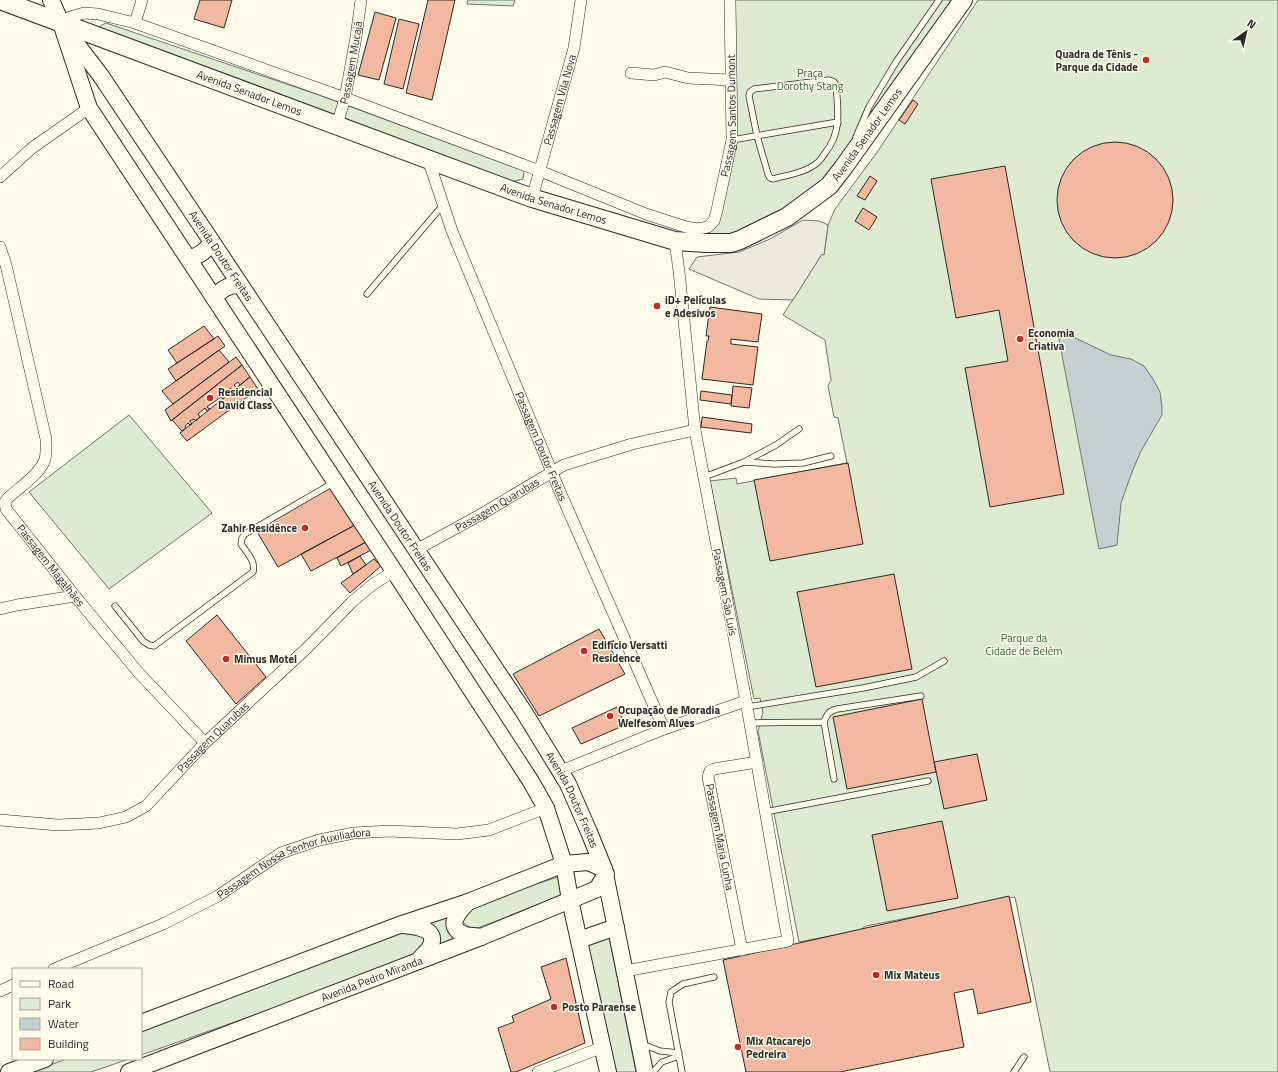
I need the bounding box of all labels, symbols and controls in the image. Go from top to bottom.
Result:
north arrow [1226,12,1266,52]
text: N [1244,15,1259,32]
street label: Passagem Mucajá [336,20,366,106]
place label: Quadra de Tênis - Parque da Cidade [1055,46,1138,75]
street label: Passagem Vila Nova [539,52,580,147]
street label: Passagem Santos Dumont [716,54,740,178]
marker: Quadra de Tênis - Parque da Cidade [1141,55,1151,65]
park label: Praça Dorothy Stang [777,65,844,94]
street label: Avenida Senador Lemos [194,66,304,120]
street label: Avenida Senador Lemos [828,85,906,184]
street label: Avenida Senador Lemos [498,179,609,228]
street label: Avenida Doutor Freitas [185,207,257,304]
place label: iD+ Películas e Adesivos [665,292,726,321]
marker: iD+ Películas e Adesivos [652,301,662,311]
place label: Economia Criativa [1028,325,1075,354]
marker: Economia Criativa [1015,334,1025,344]
place label: Residencial David Class [218,384,272,413]
street label: Passagem Doutor Freitas [511,389,571,504]
marker: Residencial David Class [205,393,215,403]
street label: Passagem Quarubas [452,473,542,535]
street label: Avenida Doutor Freitas [364,477,436,574]
place label: Zahir Residênce [222,520,297,536]
street label: Passagem Magalhães [13,521,89,610]
marker: Zahir Residênce [300,523,310,533]
street label: Passagem São Luís [709,547,741,637]
park label: Parque da Cidade de Belém [986,630,1062,659]
place label: Edifício Versatti Residence [592,637,668,666]
marker: Edifício Versatti Residence [579,646,589,656]
place label: Mimus Motel [234,651,297,667]
marker: Mimus Motel [221,654,231,664]
street label: Passagem Quarubas [173,698,253,776]
place label: Ocupação de Moradia Welfesom Alves [618,702,720,731]
marker: Ocupação de Moradia Welfesom Alves [605,711,615,721]
street label: Avenida Doutor Freitas [542,748,603,850]
street label: Passagem Maria Cunha [702,782,738,892]
street label: Passagem Nossa Senhor Auxiliadora [214,824,371,903]
street label: Avenida Pedro Miranda [319,952,425,1006]
place label: Mix Mateus [884,967,940,983]
legend [12,968,142,1060]
marker: Mix Mateus [871,970,881,980]
text: Road [48,974,74,993]
text: Park [48,994,71,1013]
place label: Posto Paraense [562,999,636,1015]
marker: Posto Paraense [549,1002,559,1012]
text: Water [48,1014,79,1033]
place label: Mix Atacarejo Pedreira [746,1033,811,1062]
text: Building [48,1034,89,1053]
marker: Mix Atacarejo Pedreira [733,1042,743,1052]

